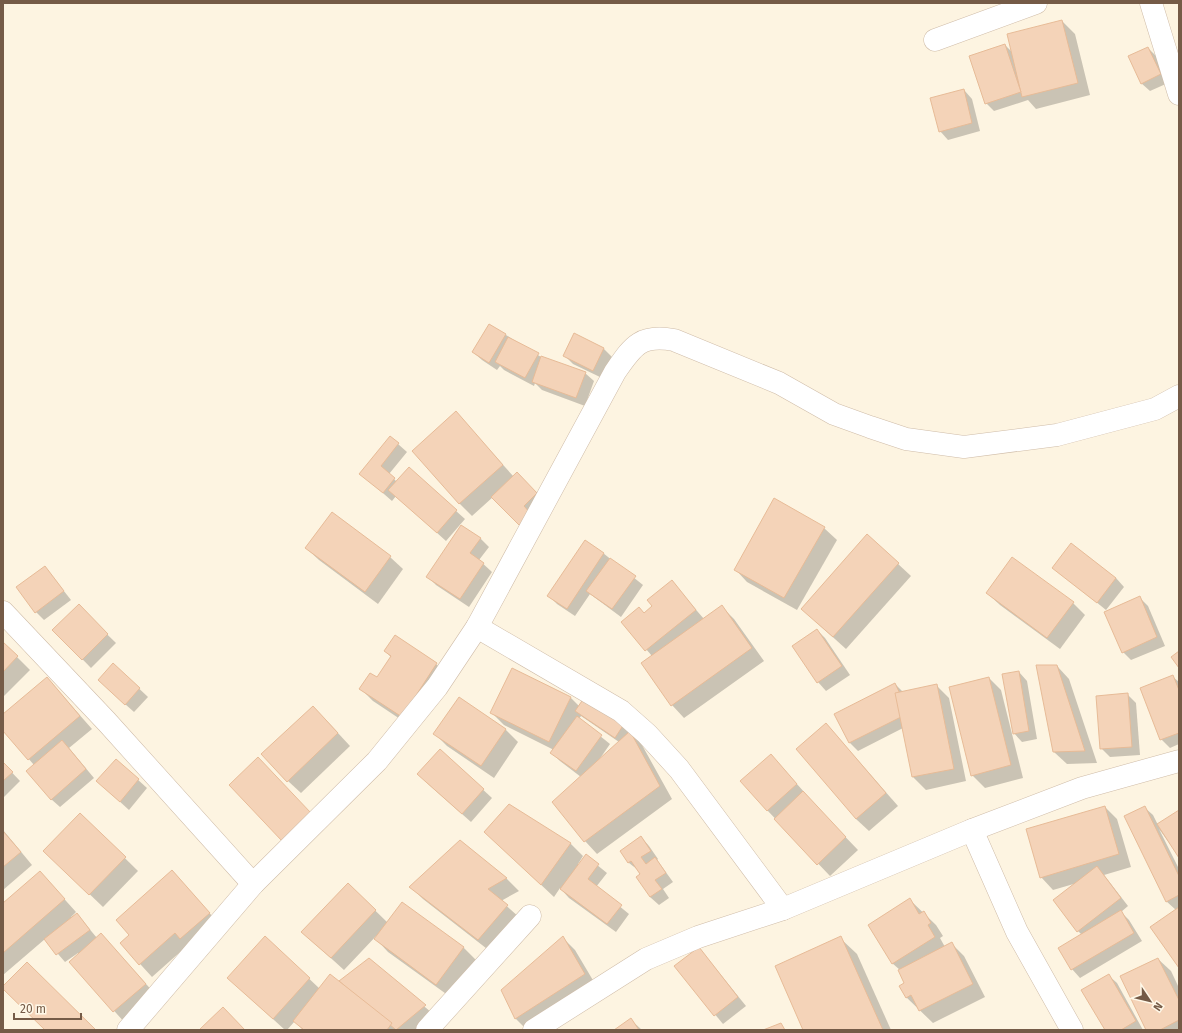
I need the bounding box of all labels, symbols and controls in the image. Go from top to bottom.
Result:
north arrow [1130,981,1170,1021]
scale bar [14,995,81,1021]
text: N [1150,1000,1165,1013]
text: 20 m [20,1002,46,1016]

